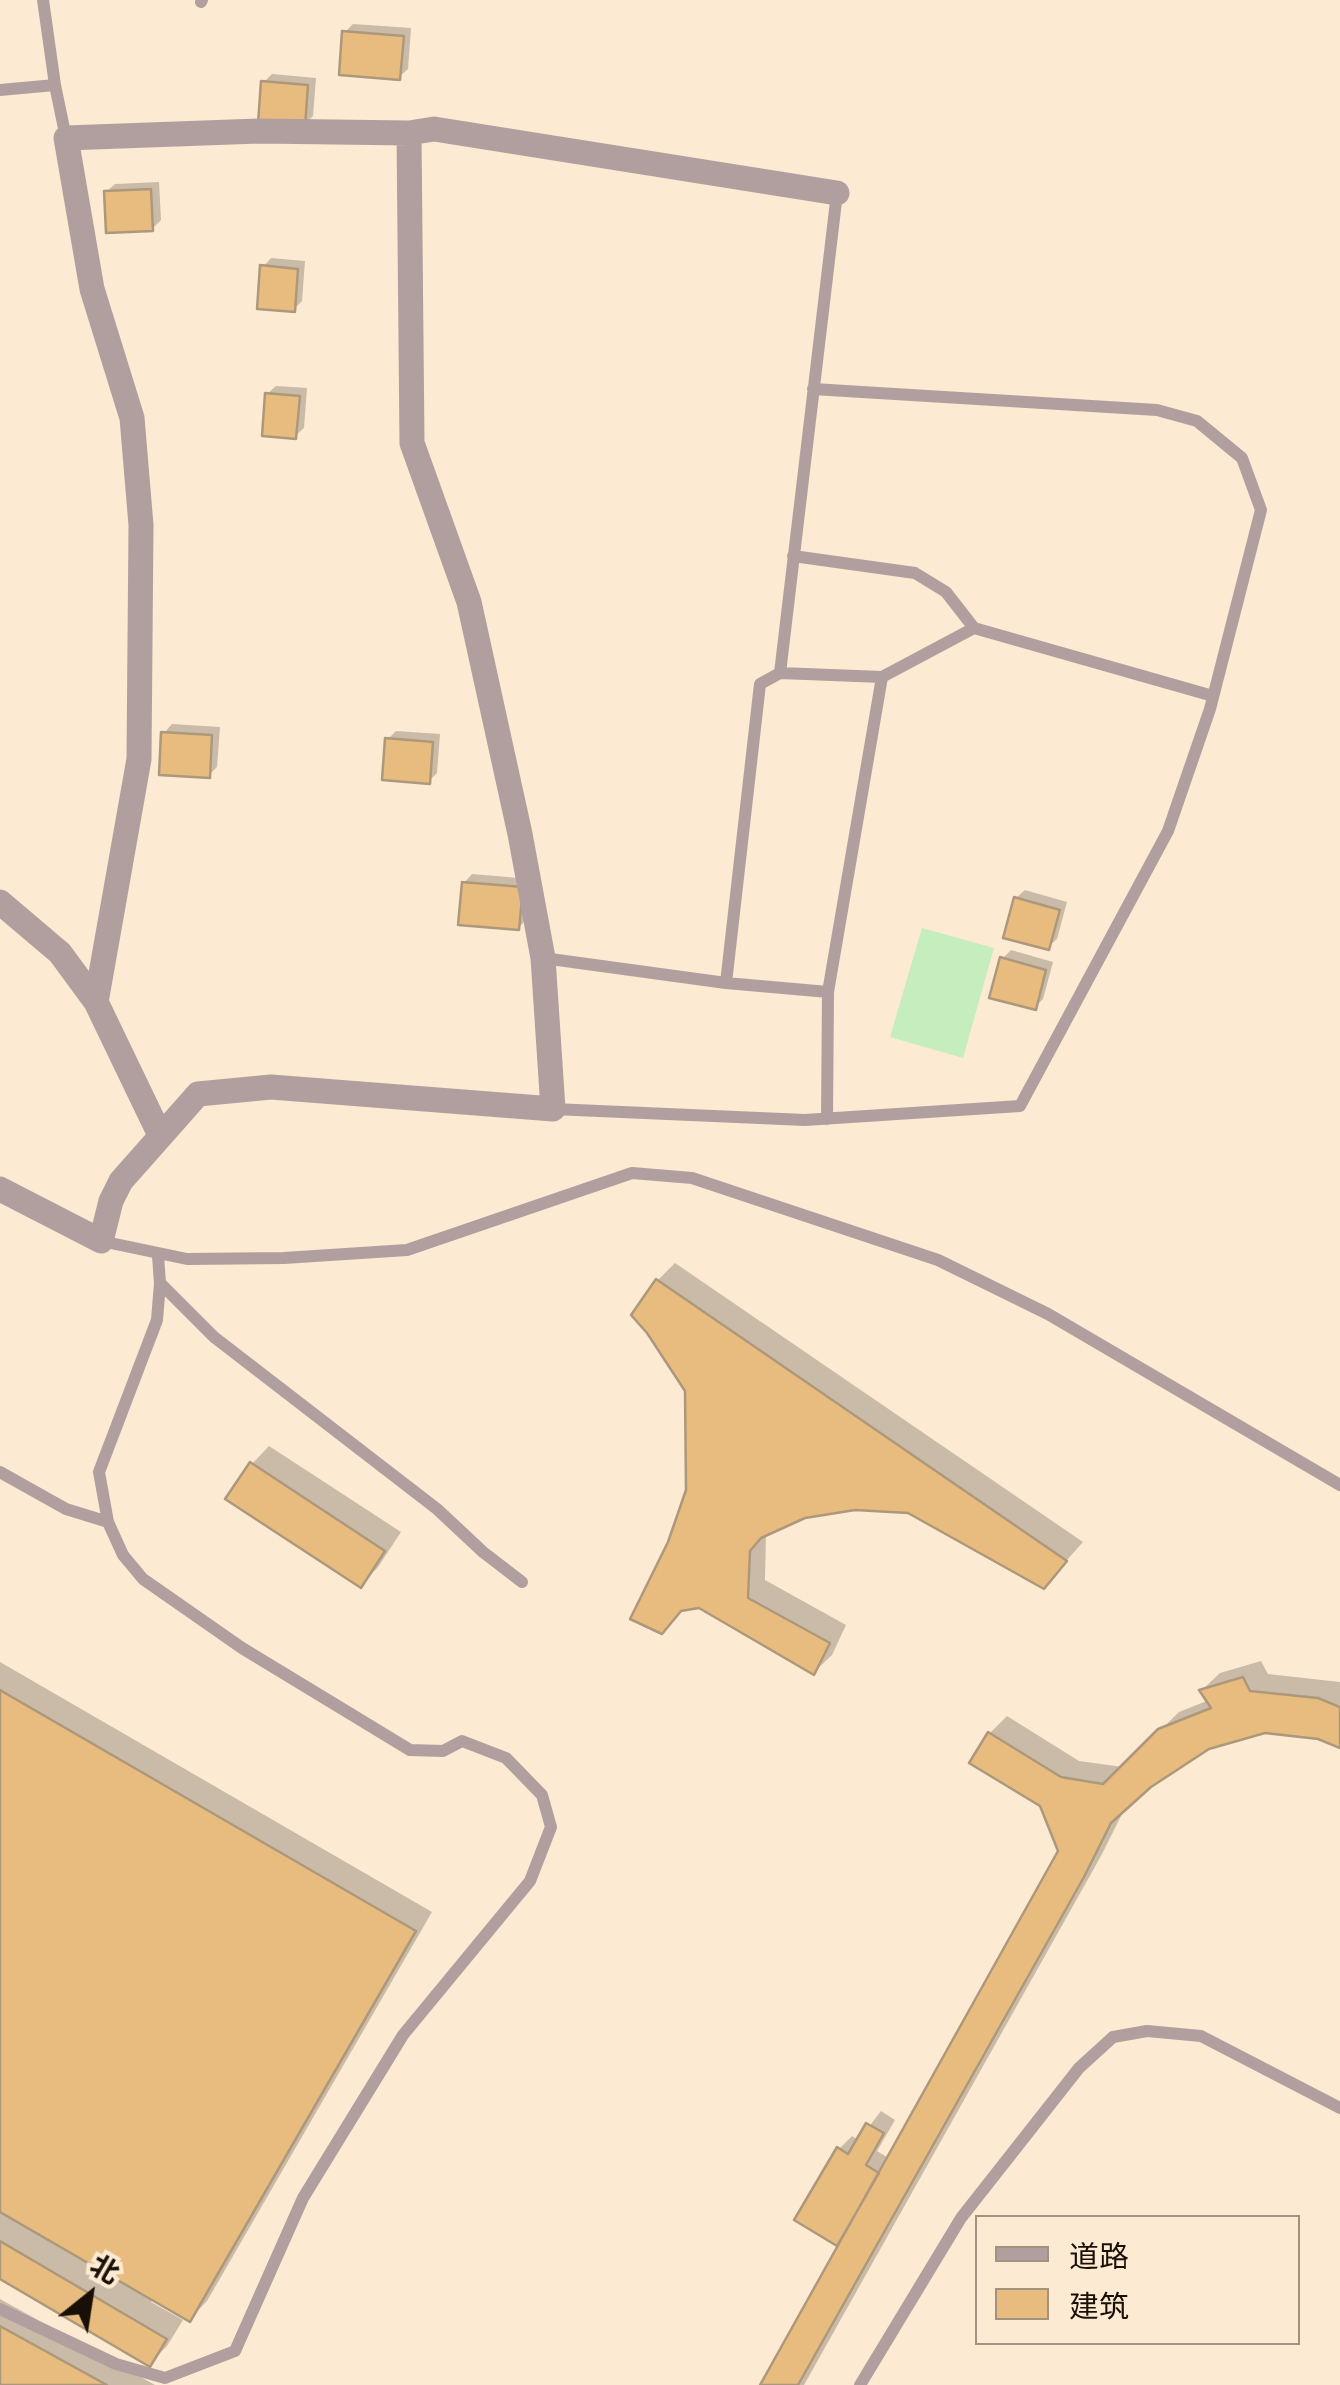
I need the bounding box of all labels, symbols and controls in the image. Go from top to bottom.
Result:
legend [975,2215,1300,2345]
text: 道路 [1069,2238,1129,2275]
north arrow [40,2245,140,2345]
text: 北 [84,2247,126,2291]
text: 建筑 [1069,2288,1129,2325]

